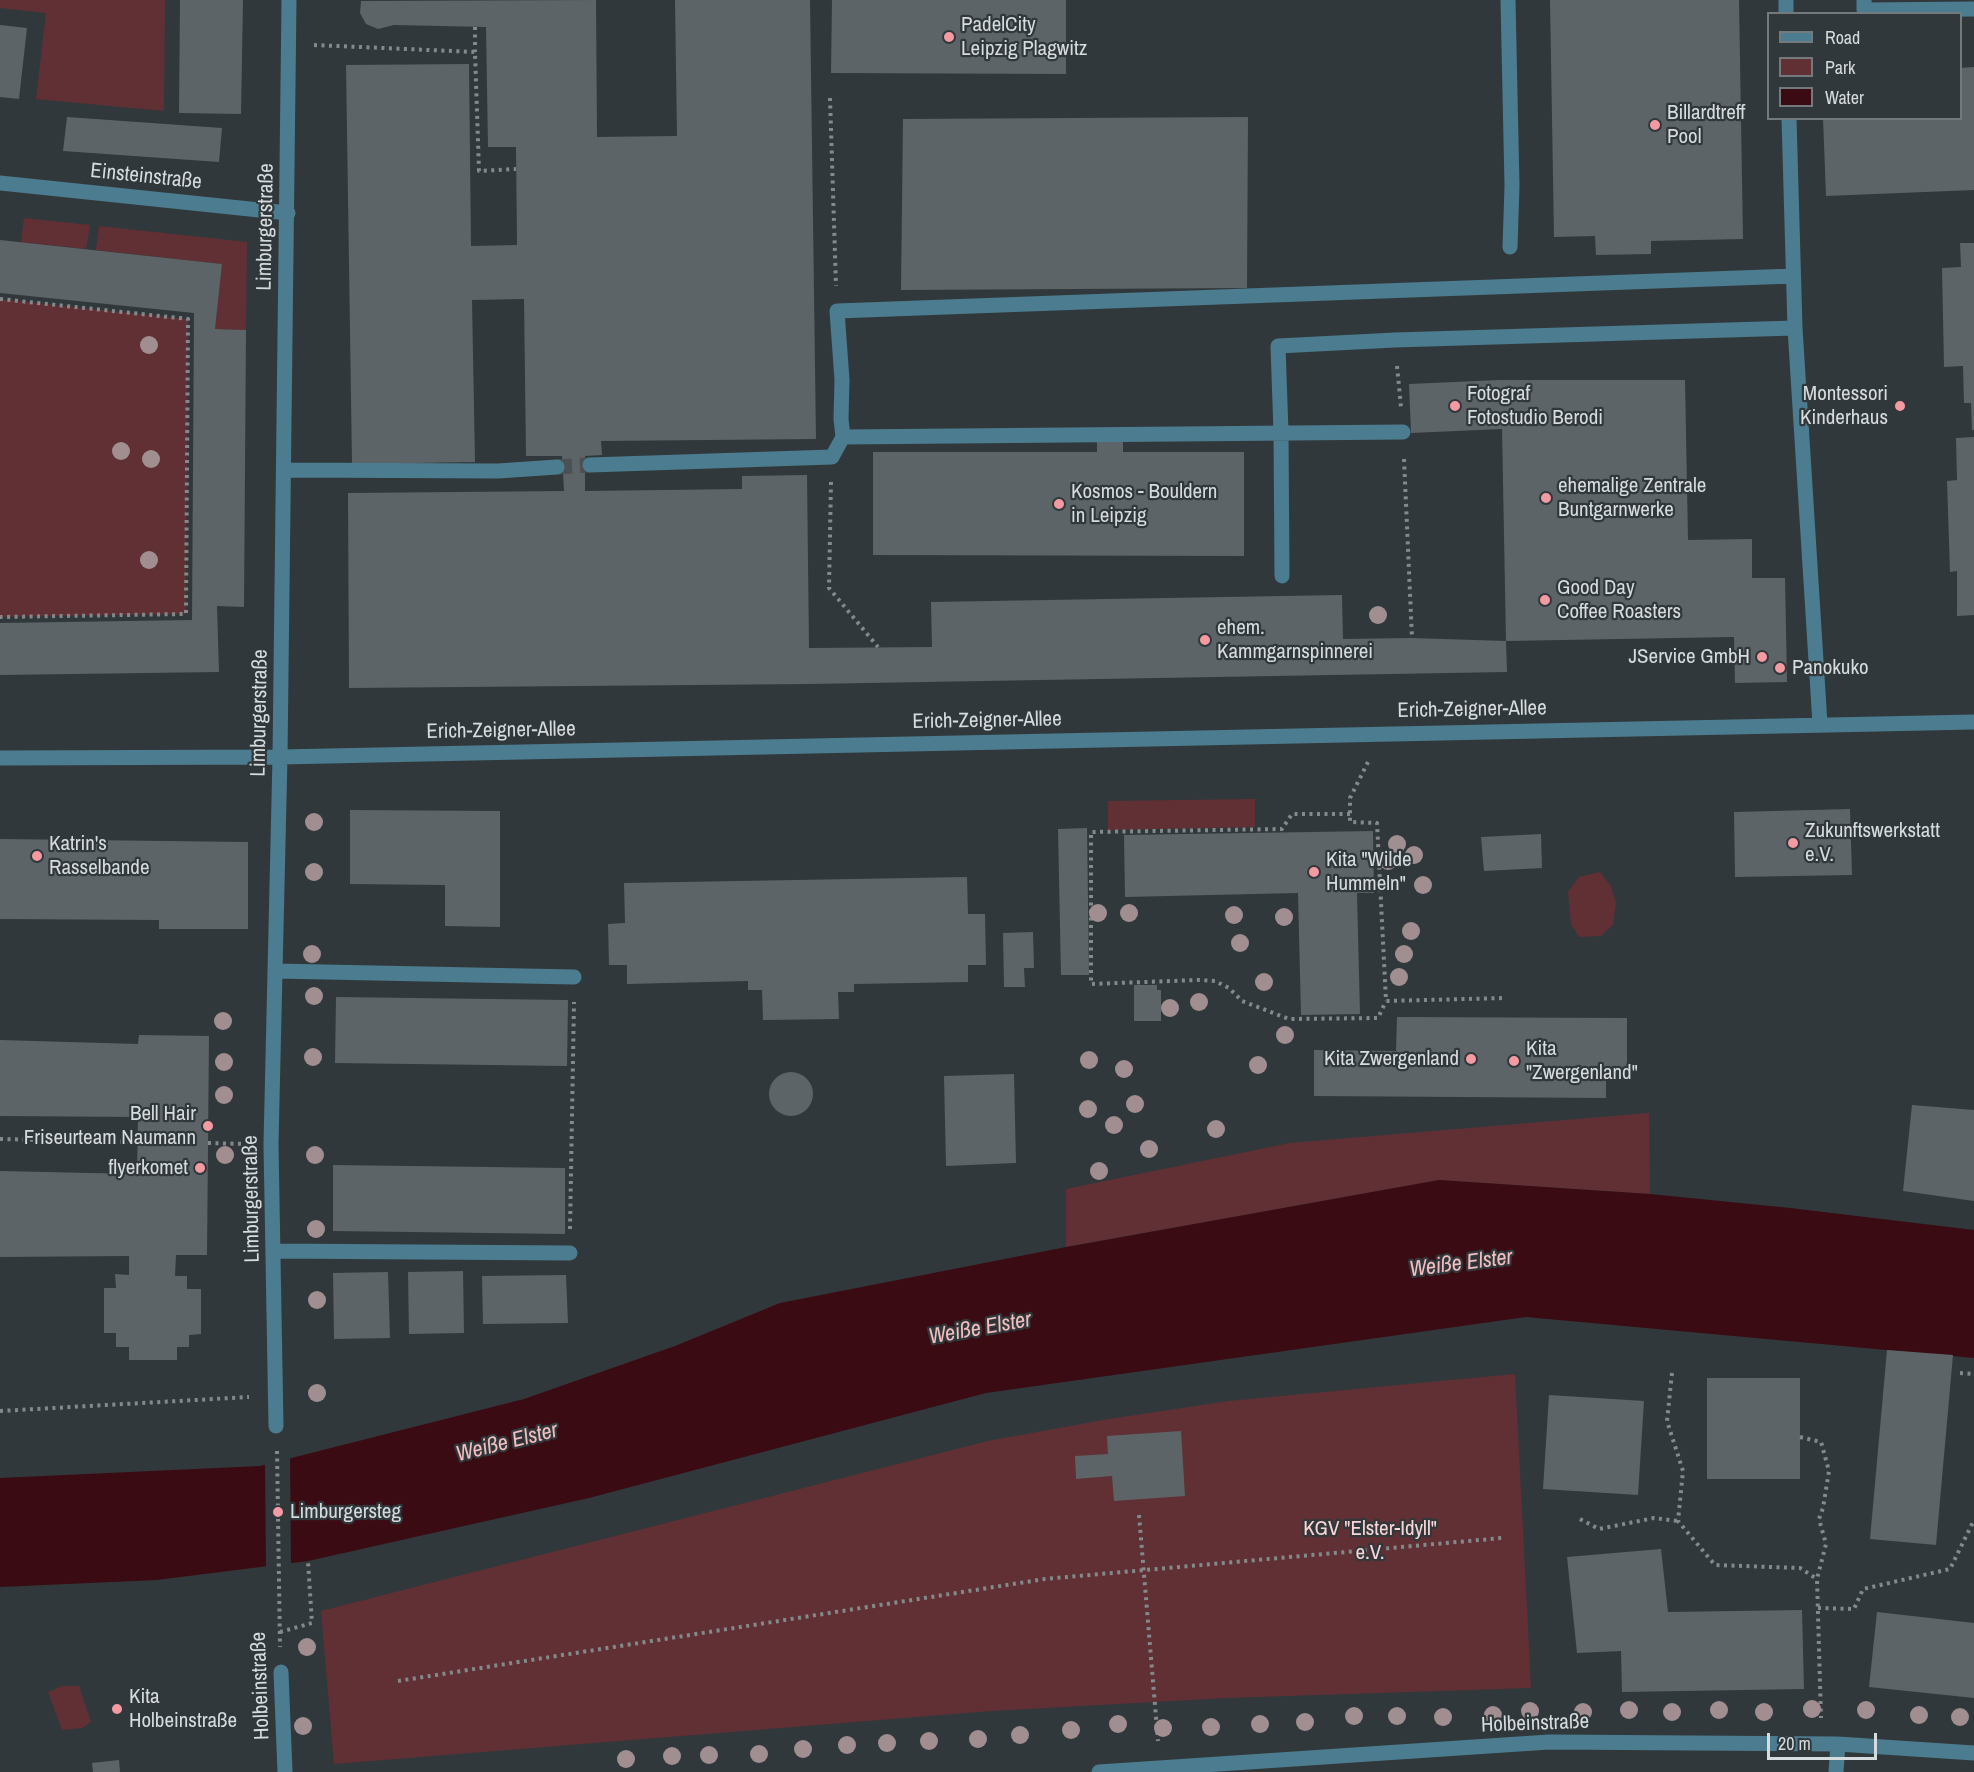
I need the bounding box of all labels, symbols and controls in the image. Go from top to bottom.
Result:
place label: PadelCity Leipzig Plagwitz [961,12,1087,62]
legend [1767,12,1962,120]
text: Road [1825,25,1860,50]
marker: PadelCity Leipzig Plagwitz [942,30,956,44]
text: Park [1825,55,1855,80]
text: Water [1825,85,1864,110]
place label: Billardtreff Pool [1667,100,1745,150]
marker: Billardtreff Pool [1648,118,1662,132]
street label: Einsteinstraße [89,159,203,195]
street label: Limburgerstraße [252,163,280,291]
place label: Fotograf Fotostudio Berodi [1467,381,1603,431]
place label: Montessori Kinderhaus [1800,381,1888,431]
marker: Fotograf Fotostudio Berodi [1448,399,1462,413]
marker: Montessori Kinderhaus [1893,399,1907,413]
place label: ehemalige Zentrale Buntgarnwerke [1558,473,1706,523]
place label: Kosmos - Bouldern in Leipzig [1071,479,1217,529]
marker: ehemalige Zentrale Buntgarnwerke [1539,491,1553,505]
marker: Kosmos - Bouldern in Leipzig [1052,497,1066,511]
place label: Good Day Coffee Roasters [1557,575,1681,625]
marker: Good Day Coffee Roasters [1538,593,1552,607]
place label: ehem. Kammgarnspinnerei [1217,615,1373,665]
marker: ehem. Kammgarnspinnerei [1198,633,1212,647]
place label: JService GmbH [1628,644,1750,670]
street label: Limburgerstraße [246,649,274,777]
marker: JService GmbH [1755,650,1769,664]
place label: Panokuko [1792,655,1869,681]
marker: Panokuko [1773,661,1787,675]
street label: Erich-Zeigner-Allee [1397,696,1547,724]
street label: Erich-Zeigner-Allee [912,707,1062,735]
street label: Erich-Zeigner-Allee [426,717,576,745]
place label: Zukunftswerkstatt e.V. [1805,818,1940,868]
place label: Katrin's Rasselbande [49,831,150,881]
marker: Zukunftswerkstatt e.V. [1786,836,1800,850]
place label: Kita "Wilde Hummeln" [1326,847,1412,897]
marker: Katrin's Rasselbande [30,849,44,863]
marker: Kita "Wilde Hummeln" [1307,865,1321,879]
place label: Kita "Zwergenland" [1526,1036,1638,1086]
place label: Kita Zwergenland [1324,1046,1459,1072]
marker: Kita Zwergenland [1464,1052,1478,1066]
marker: Kita "Zwergenland" [1507,1054,1521,1068]
place label: Bell Hair Friseurteam Naumann [24,1101,196,1151]
marker: Bell Hair Friseurteam Naumann [201,1119,215,1133]
street label: Limburgerstraße [238,1135,266,1263]
place label: flyerkomet [109,1155,188,1181]
marker: flyerkomet [193,1161,207,1175]
water label: Weiße Elster [1408,1245,1514,1283]
water label: Weiße Elster [927,1307,1033,1351]
water label: Weiße Elster [453,1418,561,1468]
place label: Limburgersteg [290,1499,401,1525]
marker: Limburgersteg [271,1505,285,1519]
park label: KGV "Elster-Idyll" e.V. [1303,1516,1437,1566]
street label: Holbeinstraße [247,1632,275,1740]
place label: Kita Holbeinstraße [129,1684,237,1734]
marker: Kita Holbeinstraße [110,1702,124,1716]
street label: Holbeinstraße [1481,1710,1589,1738]
scale bar [1770,1721,1880,1759]
text: 20 m [1778,1731,1811,1756]

